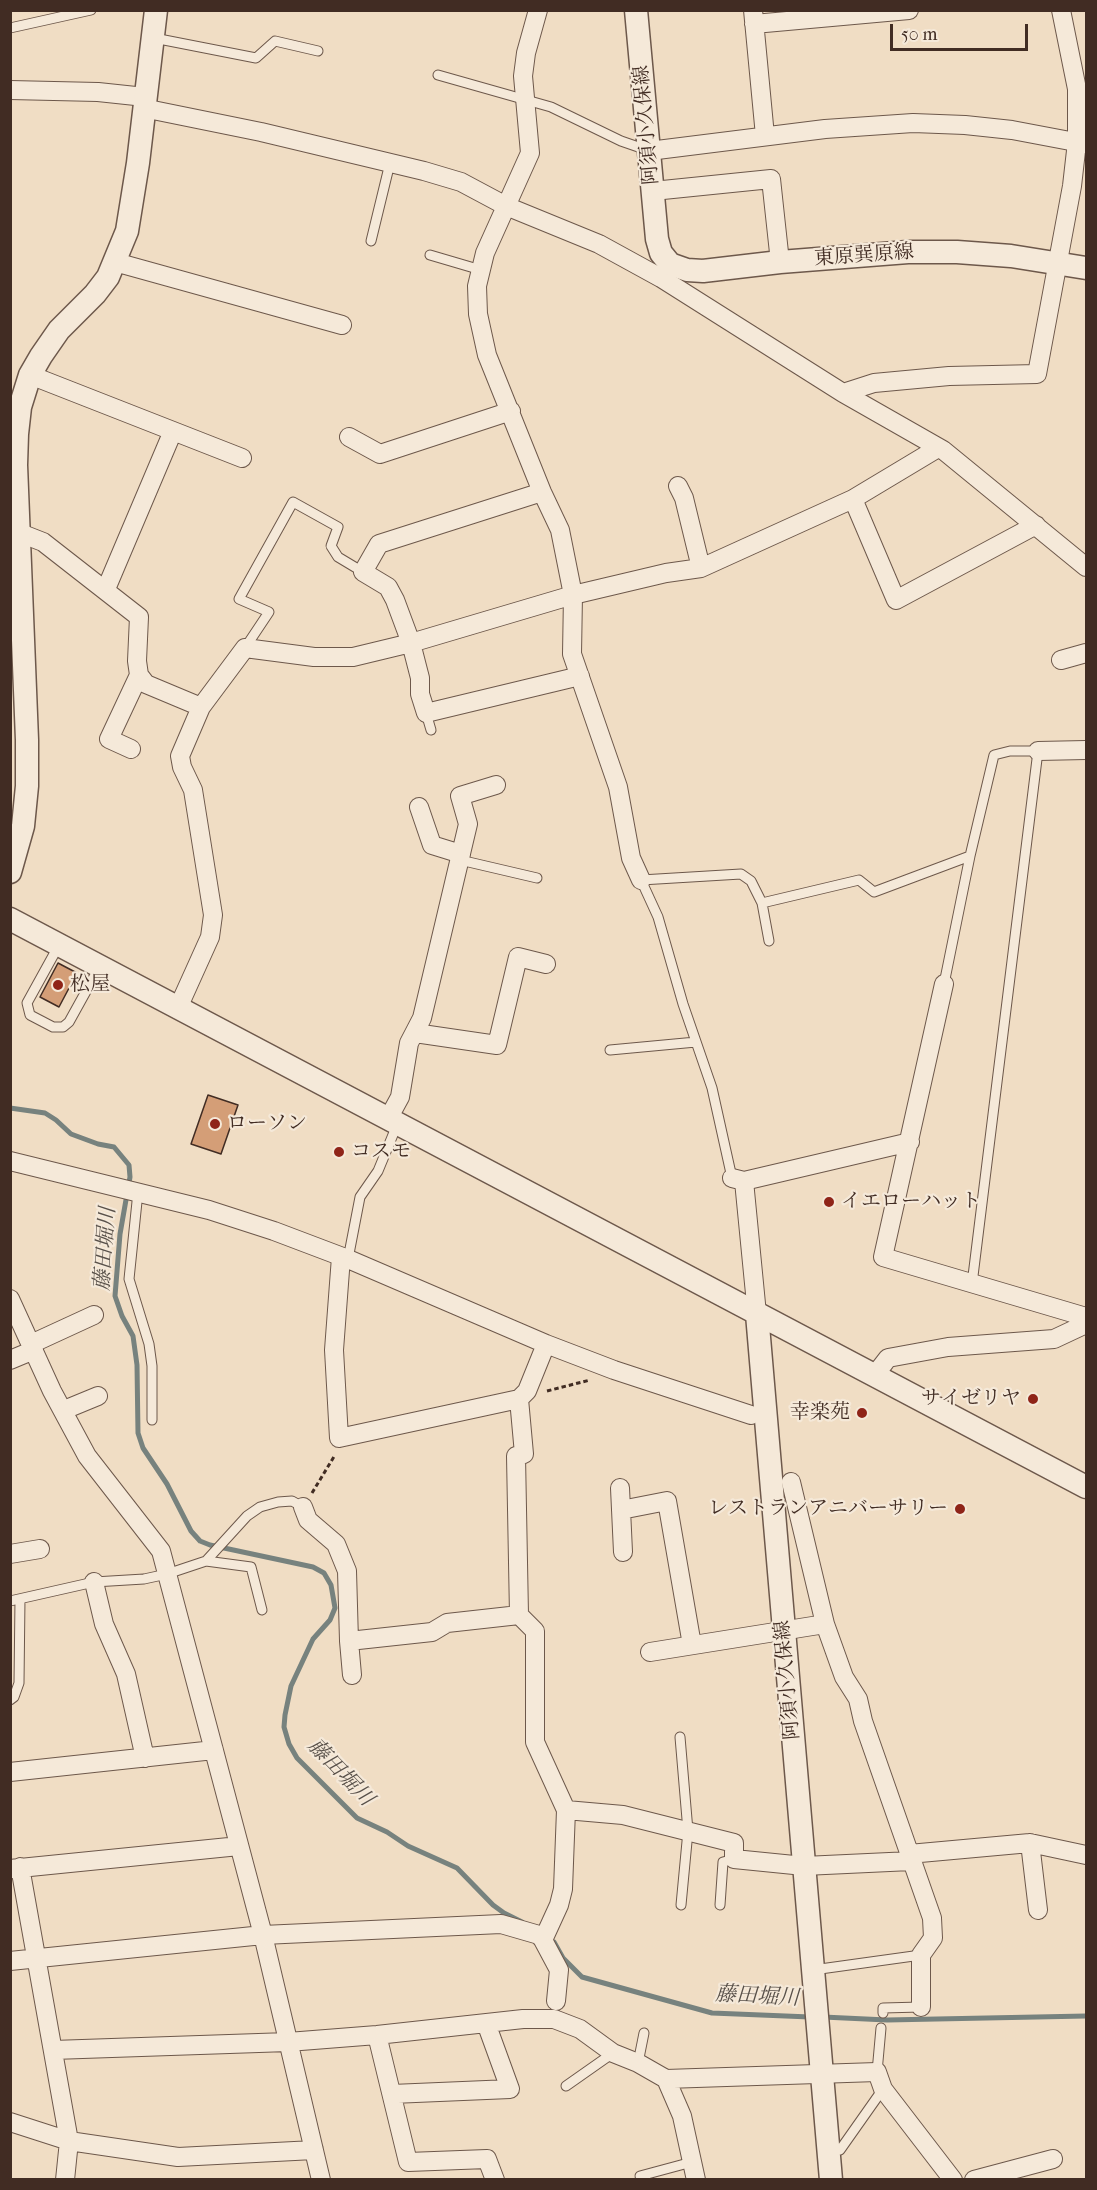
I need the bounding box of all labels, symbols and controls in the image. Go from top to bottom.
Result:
scale bar [893,12,1031,50]
text: 50 m [901,24,937,45]
street label: 阿須小久保線 [630,64,664,186]
street label: 東原巽原線 [813,241,915,271]
place label: 松屋 [70,973,110,997]
marker: 松屋 [51,978,65,992]
place label: ローソン [227,1112,307,1136]
marker: ローソン [208,1117,222,1131]
place label: コスモ [351,1140,411,1164]
marker: コスモ [332,1145,346,1159]
place label: イエローハット [841,1190,981,1214]
marker: イエローハット [822,1195,836,1209]
water label: 藤田堀川 [91,1206,121,1292]
place label: サイゼリヤ [921,1387,1021,1411]
marker: サイゼリヤ [1026,1392,1040,1406]
place label: 幸楽苑 [790,1401,850,1425]
marker: 幸楽苑 [855,1406,869,1420]
place label: レストランアニバーサリー [708,1497,948,1521]
marker: レストランアニバーサリー [953,1502,967,1516]
street label: 阿須小久保線 [771,1619,805,1741]
water label: 藤田堀川 [302,1734,378,1812]
water label: 藤田堀川 [714,1982,800,2012]

